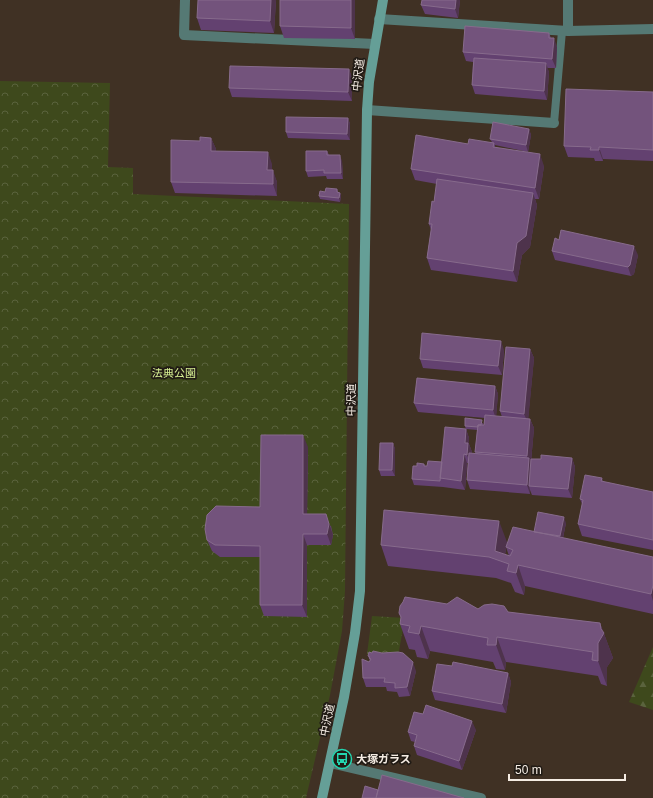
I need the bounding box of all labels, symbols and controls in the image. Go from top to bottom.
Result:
street label: 中沢道 [350,58,366,92]
park label: 法典公園 [152,367,196,379]
street label: 中沢道 [345,383,357,417]
street label: 中沢道 [318,703,336,737]
bus stop icon: 大塚ガラス [331,748,353,770]
place label: 大塚ガラス [356,753,411,765]
scale bar [509,756,625,782]
text: 50 m [515,763,542,777]

